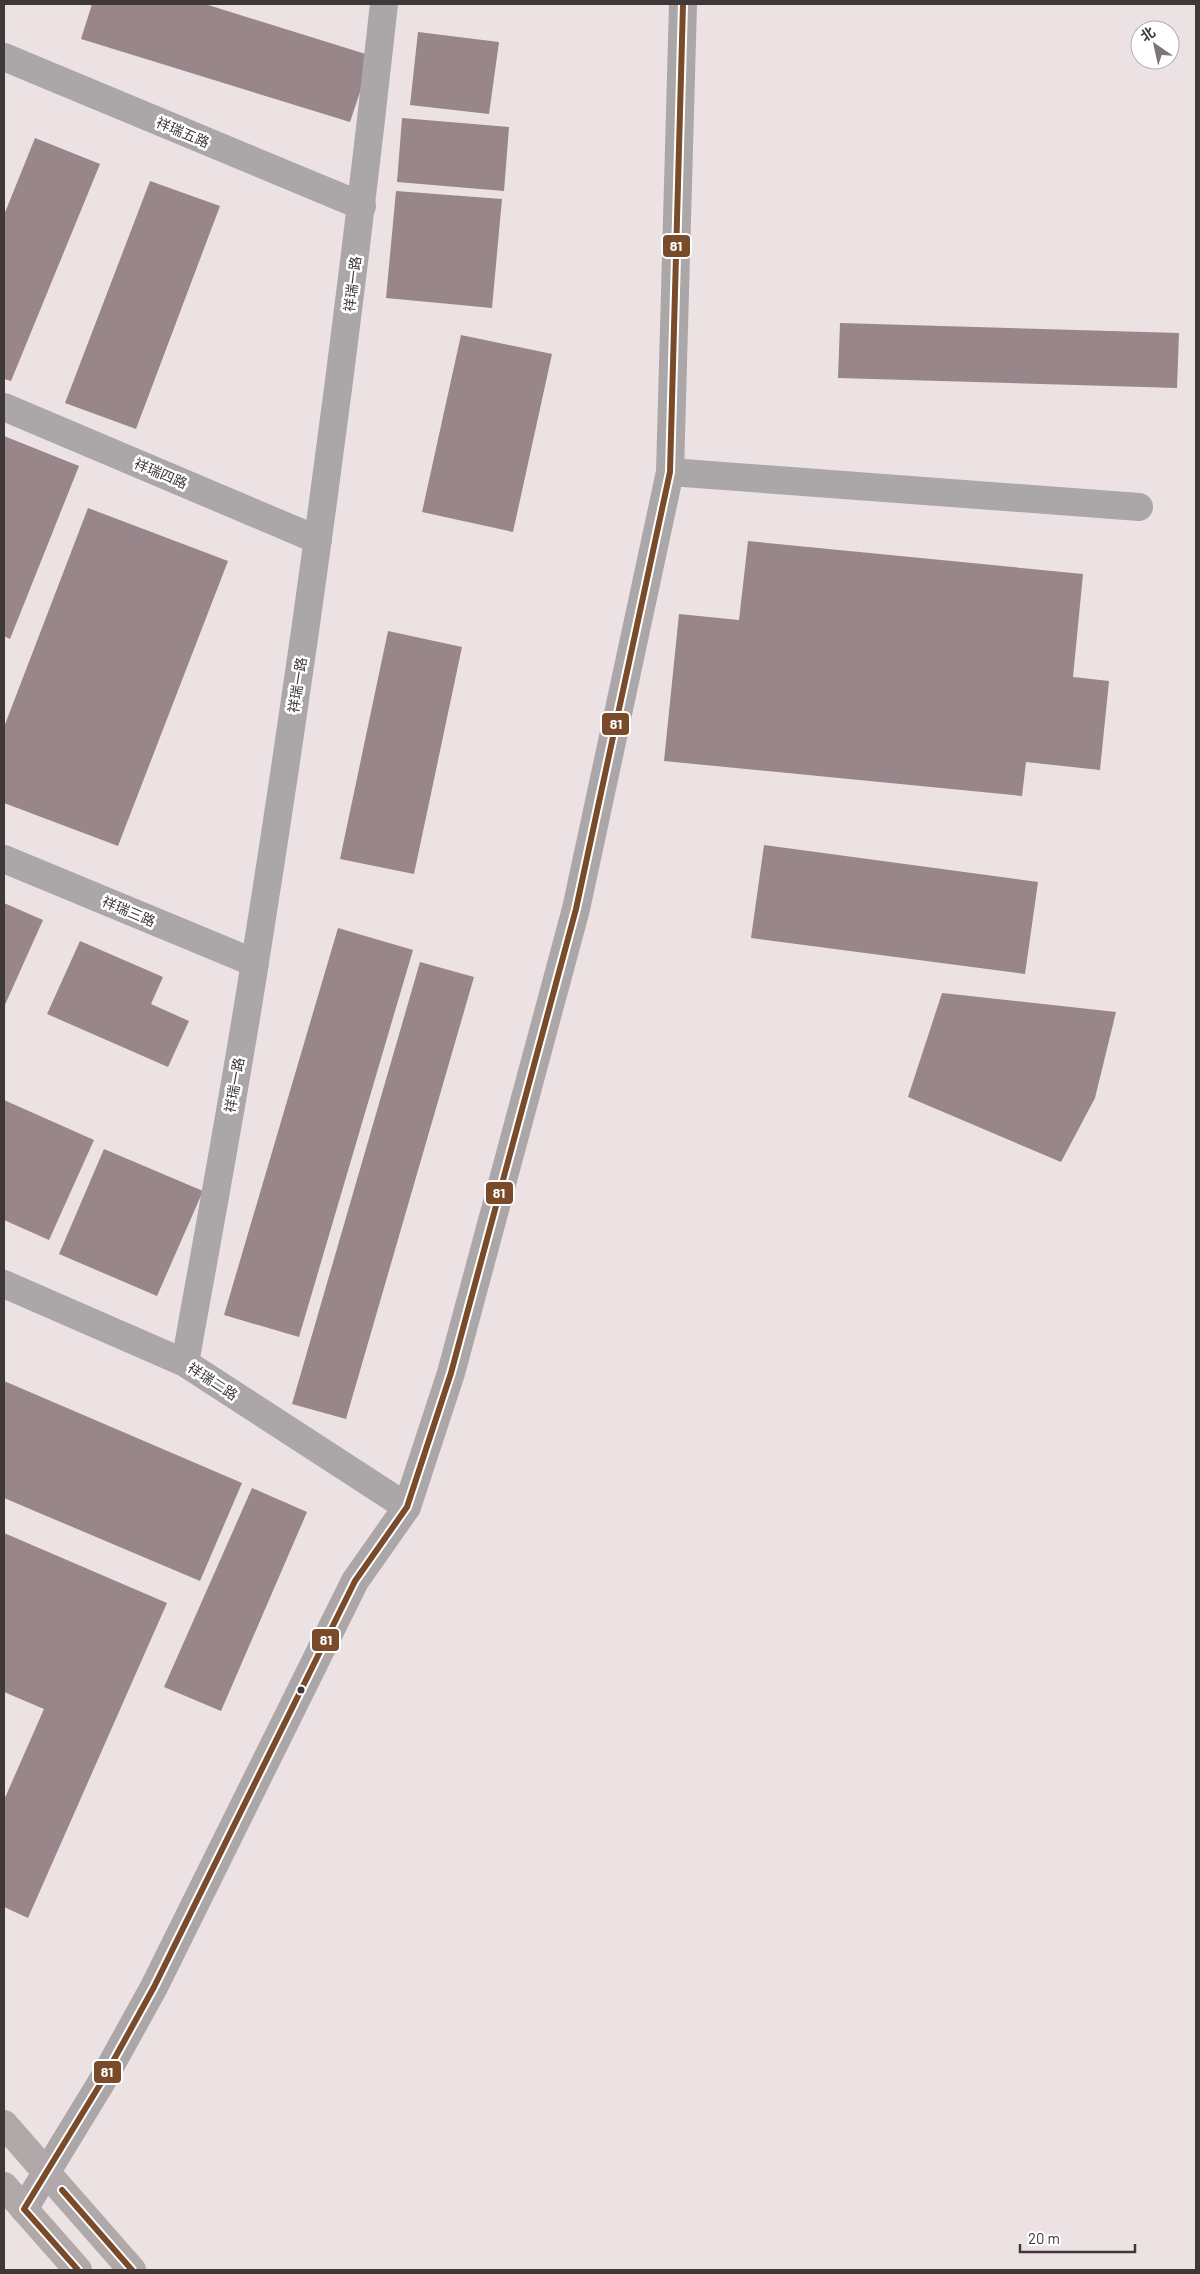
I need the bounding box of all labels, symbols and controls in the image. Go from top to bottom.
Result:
north arrow [1130,20,1180,70]
text: 北 [1137,23,1158,45]
street label: 祥瑞五路 [154,113,212,151]
line badge: 81 [662,234,691,258]
text: 81 [670,237,682,254]
street label: 祥瑞一路 [340,255,364,313]
street label: 祥瑞四路 [132,454,190,492]
street label: 祥瑞一路 [284,656,310,714]
line badge: 81 [601,712,630,736]
text: 81 [610,715,622,732]
street label: 祥瑞三路 [100,892,158,930]
street label: 祥瑞一路 [221,1056,247,1114]
line badge: 81 [485,1181,514,1205]
text: 81 [493,1184,505,1201]
street label: 祥瑞二路 [185,1359,241,1403]
line badge: 81 [311,1628,340,1652]
text: 81 [320,1631,332,1648]
unlabelled marker [296,1685,306,1695]
line badge: 81 [93,2060,122,2084]
text: 81 [101,2063,113,2080]
scale bar [1020,2222,1135,2254]
text: 20 m [1028,2229,1060,2247]

